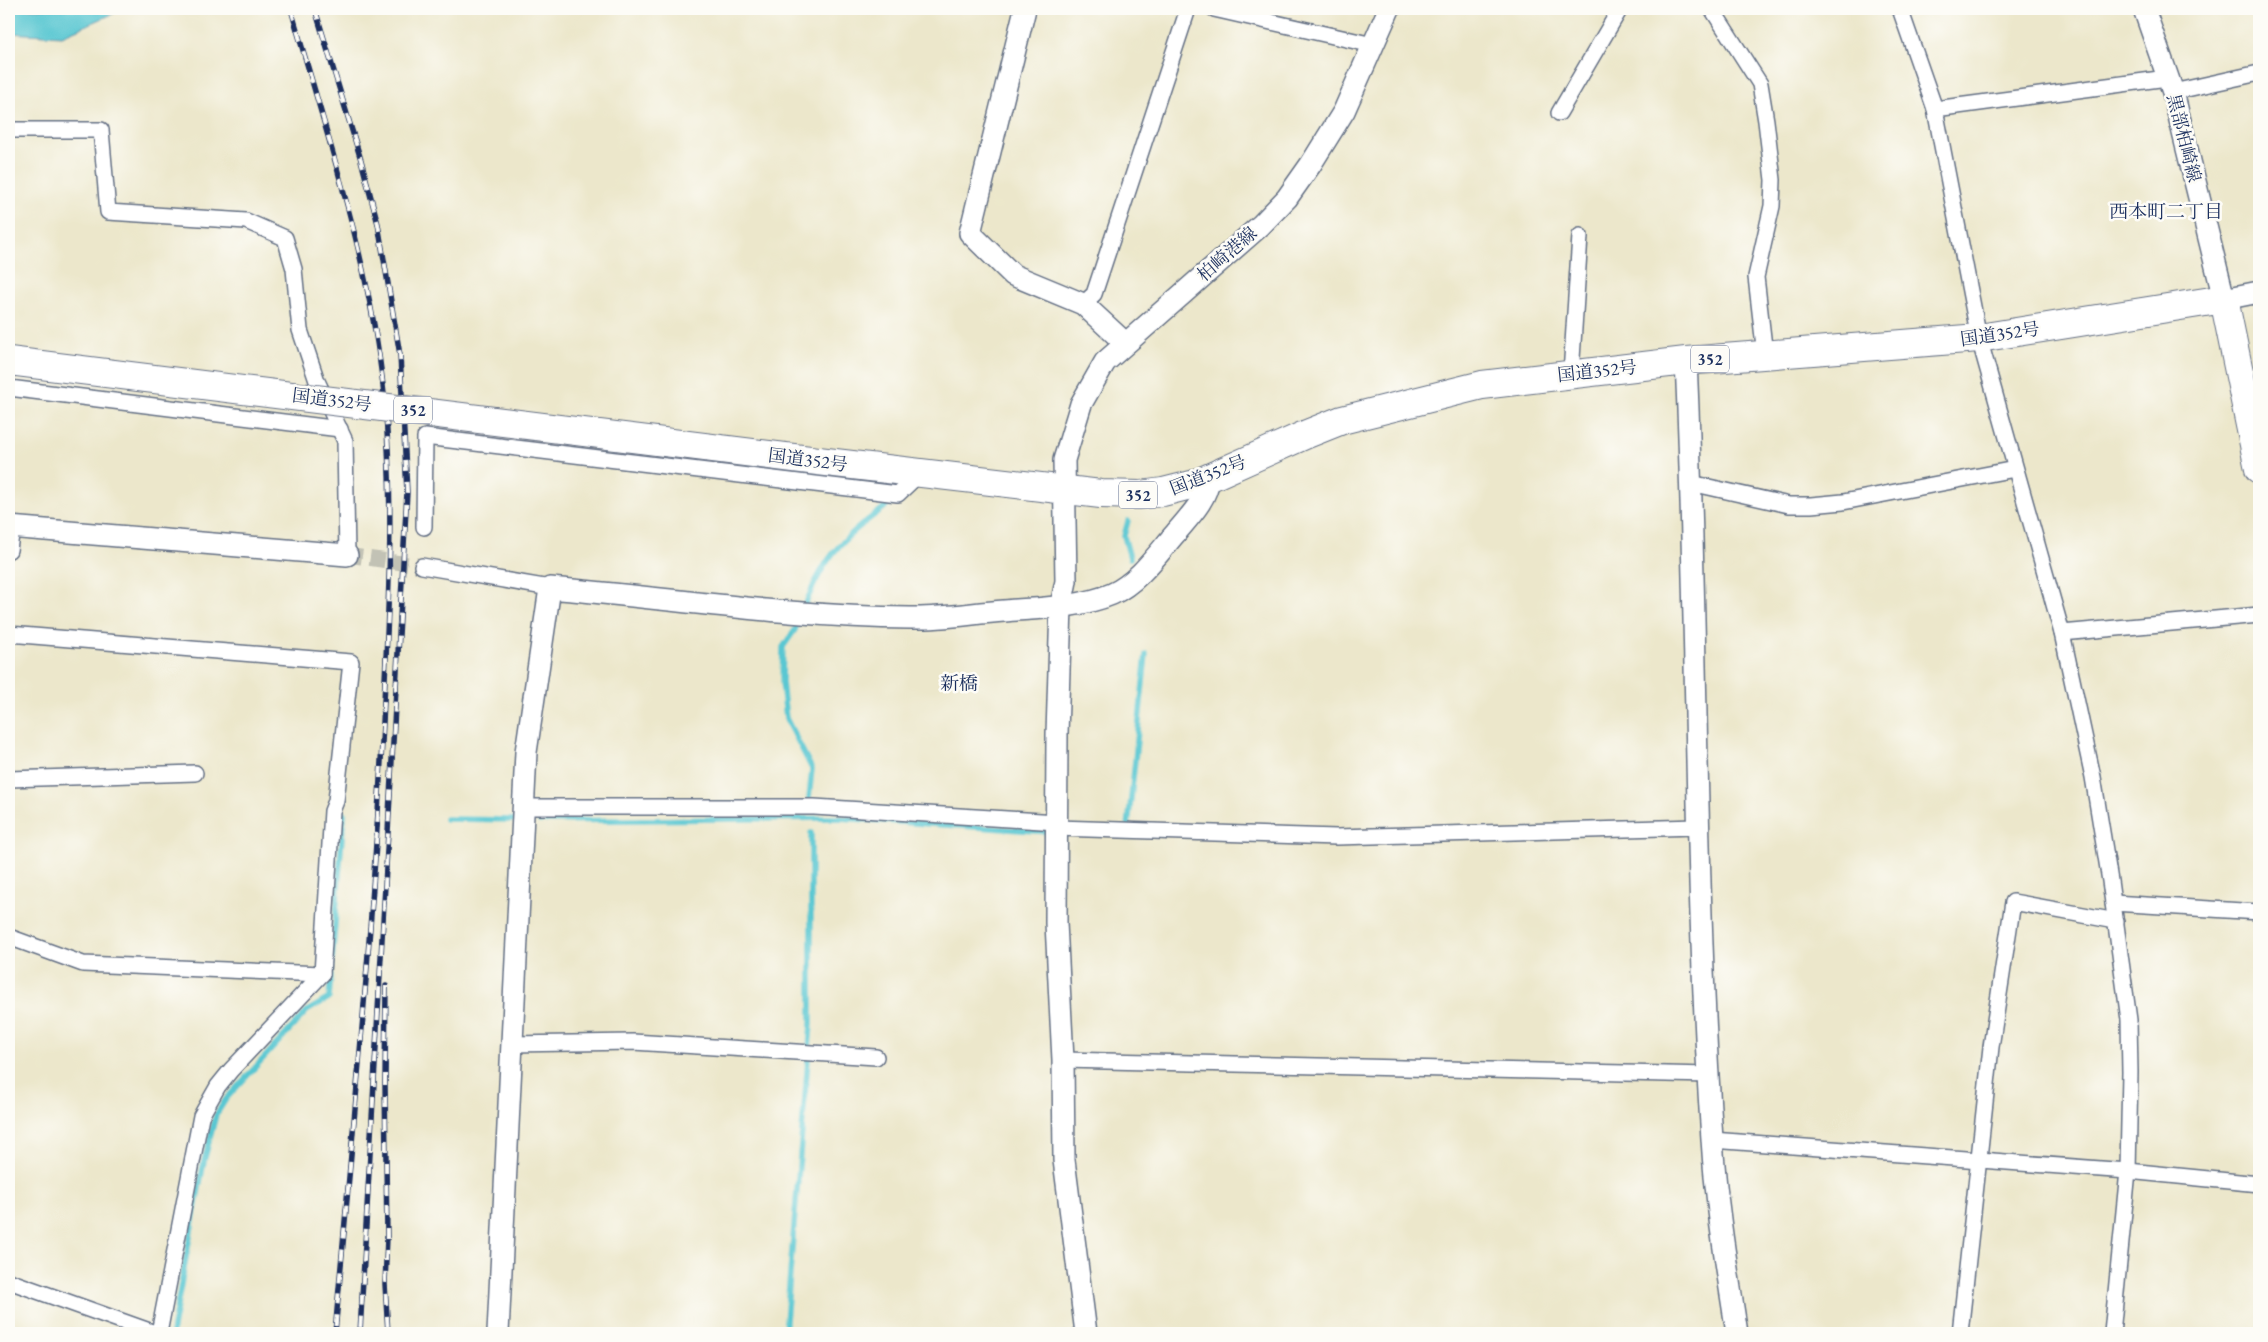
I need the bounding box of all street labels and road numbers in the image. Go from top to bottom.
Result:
street label: 黒部柏崎線 [2162,91,2207,184]
street label: 柏崎港線 [1192,221,1261,286]
street label: 国道352号 [1959,317,2041,350]
road number: 352 [1691,346,1729,372]
street label: 国道352号 [1556,355,1638,386]
street label: 国道352号 [291,383,373,416]
road number: 352 [394,396,432,424]
street label: 国道352号 [767,443,849,476]
street label: 国道352号 [1166,449,1249,500]
road number: 352 [1119,482,1157,508]

